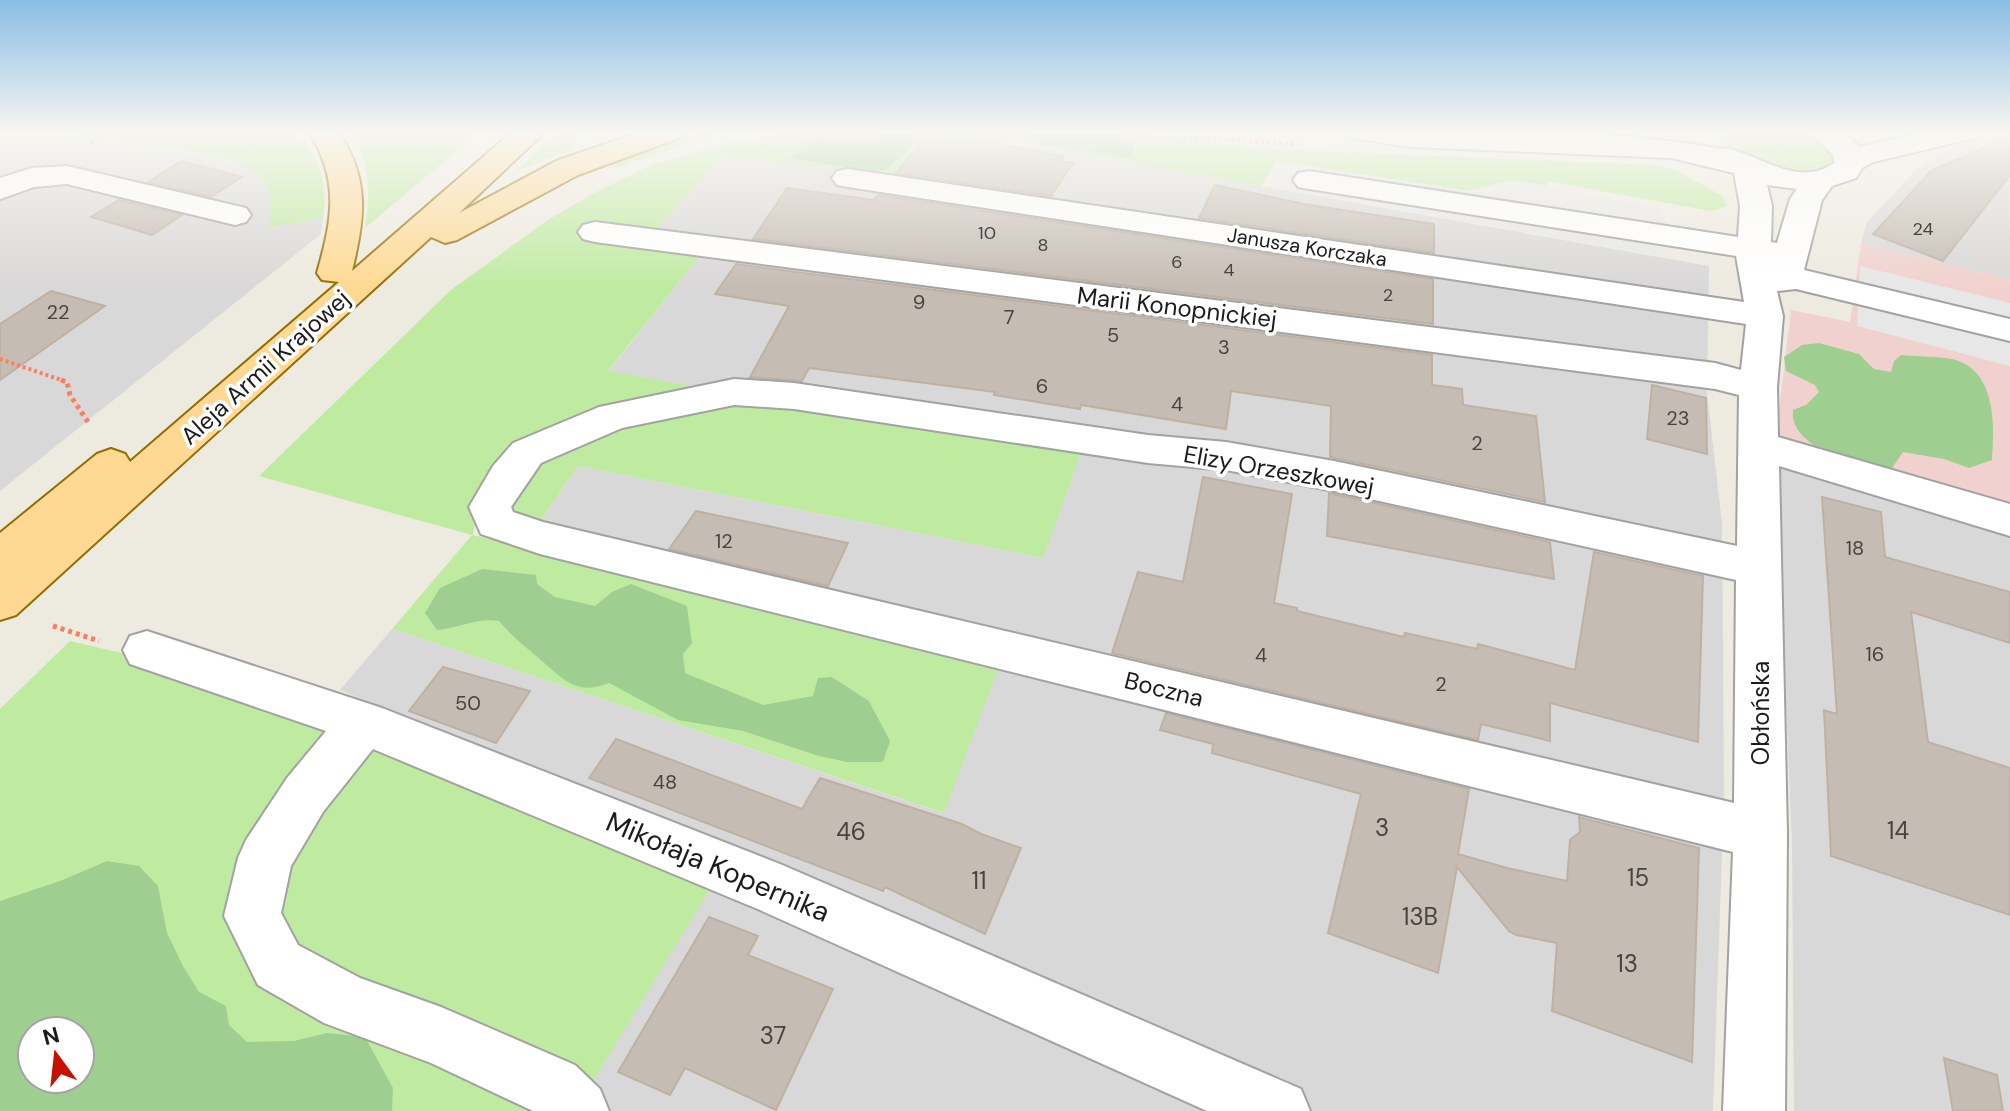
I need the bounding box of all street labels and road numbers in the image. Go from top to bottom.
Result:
street label: Janusza Korczaka [1225,222,1389,272]
street label: Marii Konopnickiej [1075,279,1279,335]
street label: Aleja Armii Krajowej [174,283,356,451]
street label: Elizy Orzeszkowej [1181,438,1377,502]
street label: Obłońska [1745,661,1776,765]
street label: Boczna [1121,664,1207,714]
street label: Mikołaja Kopernika [601,803,835,931]

